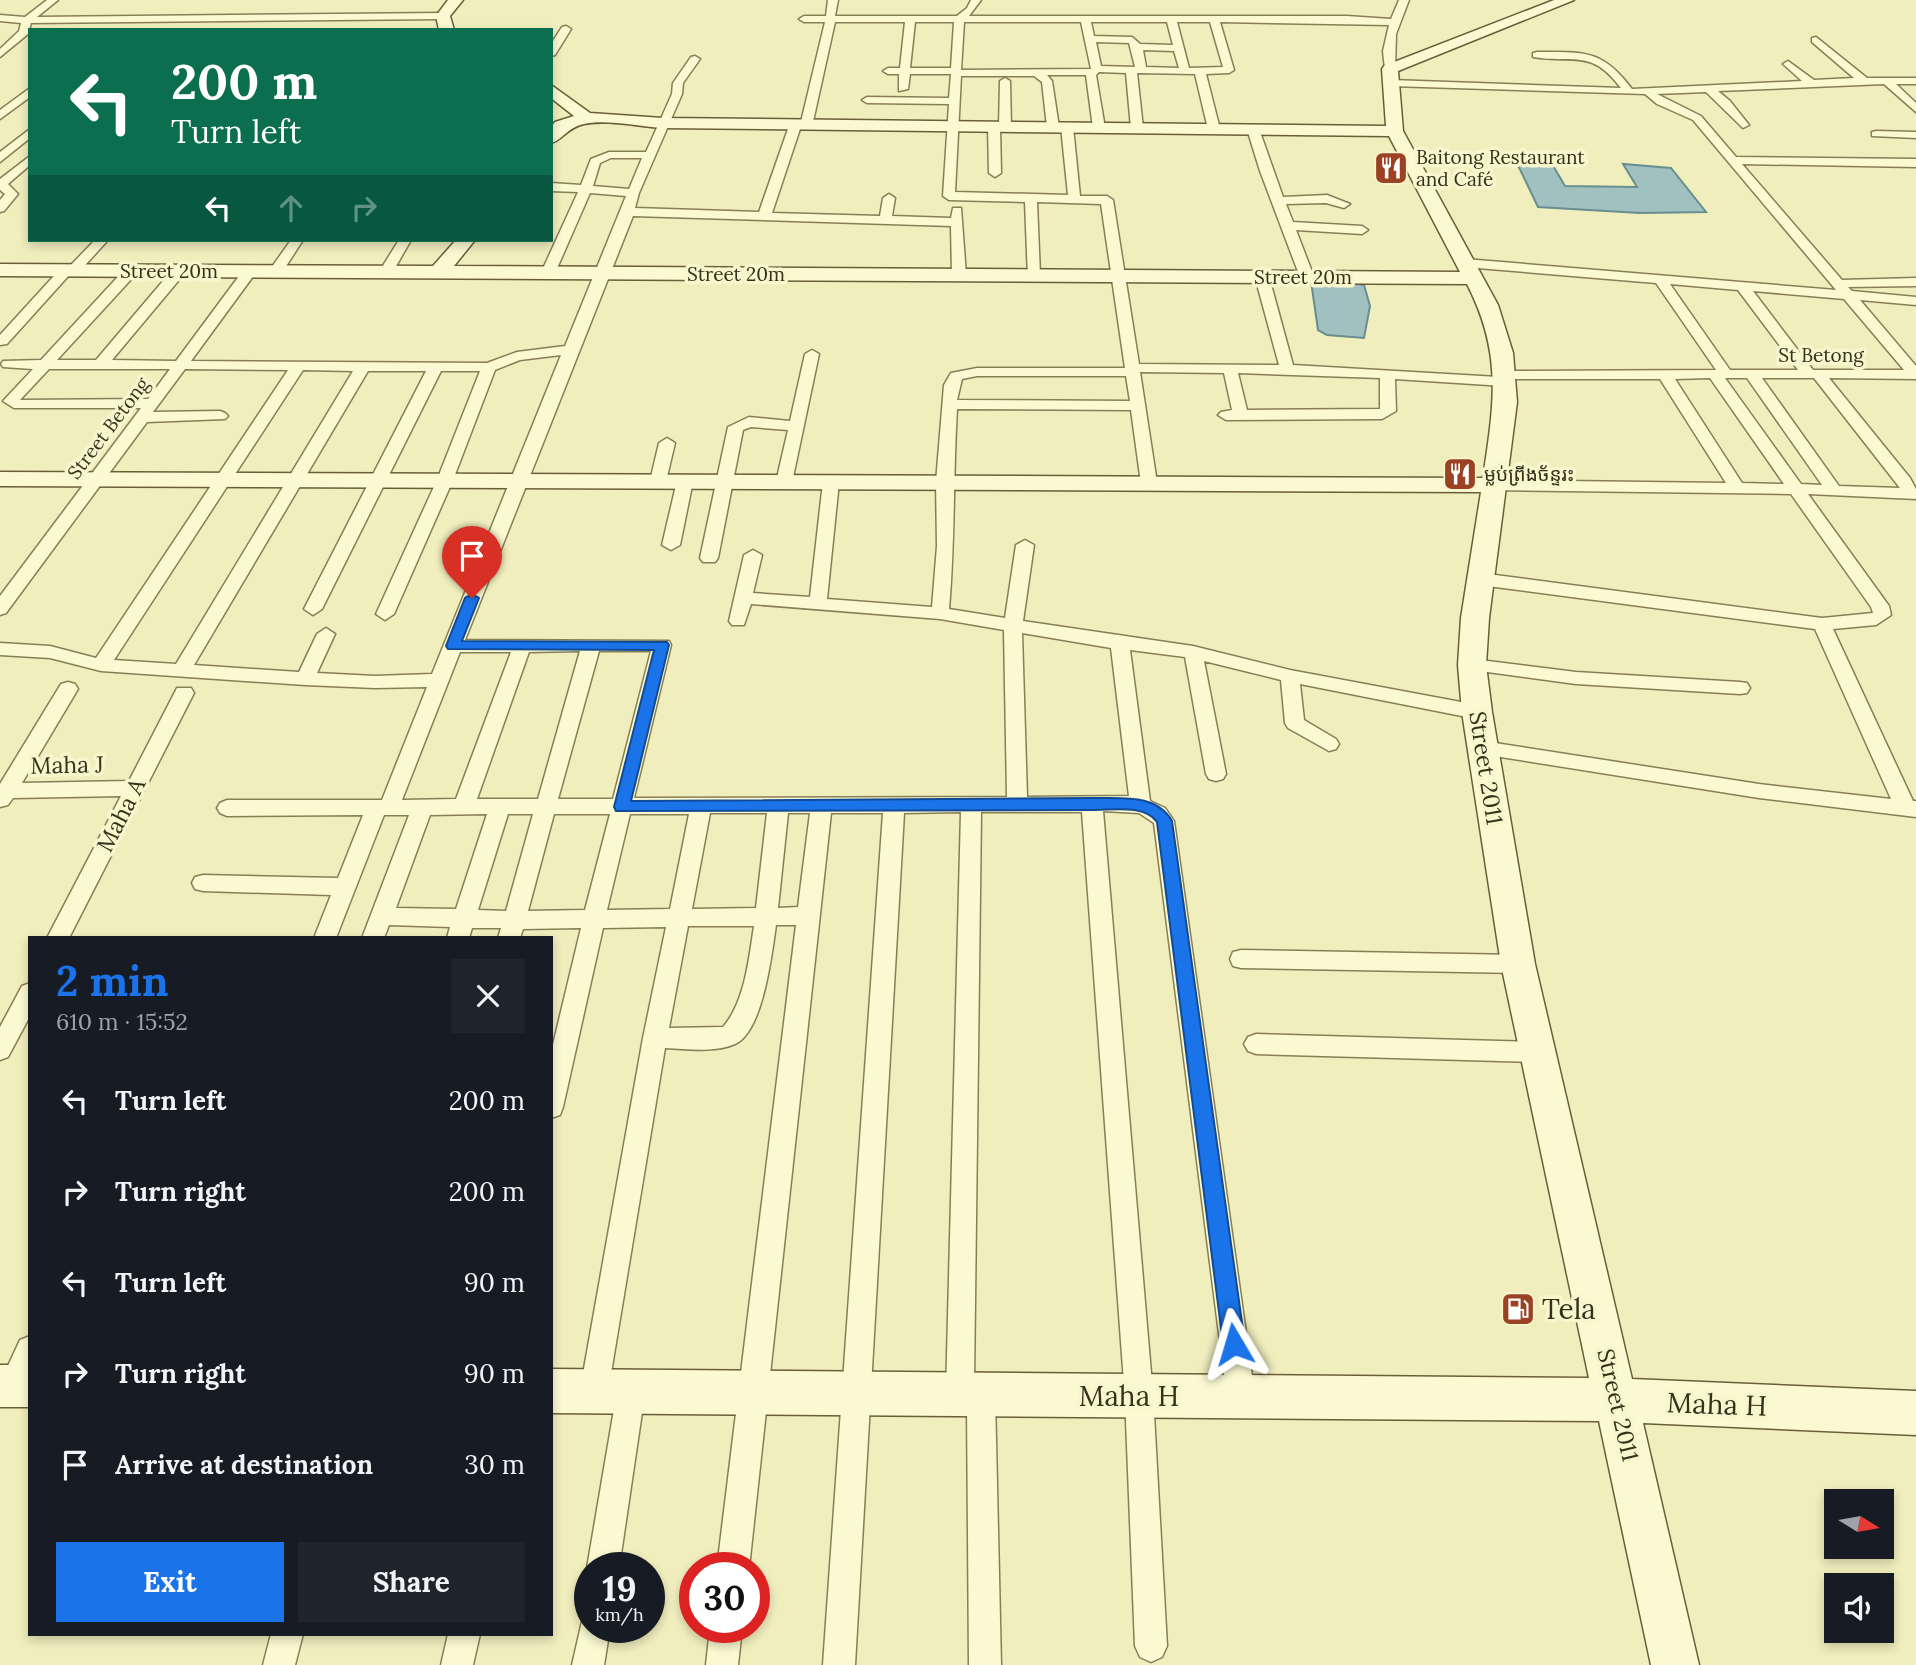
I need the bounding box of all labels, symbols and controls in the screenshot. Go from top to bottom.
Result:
text: 200 m [171,50,317,112]
icon: left [56,56,147,147]
text: Turn left [171,111,301,152]
place label: Baitong Restaurant and Café [1416,145,1585,191]
restaurant icon: Baitong Restaurant and Café [1372,149,1410,187]
icon: left [199,189,237,227]
icon: ahead [272,189,310,227]
icon: right [345,189,383,227]
street label: Street 20m [120,259,218,283]
street label: Street 20m [687,262,785,286]
street label: Street 20m [1254,265,1352,289]
street label: St Betong [1778,343,1864,367]
street label: Street Betong [62,372,154,484]
restaurant icon: ម្លប់ព្រីងច័ន្ទរះ [1441,455,1479,493]
place label: ម្លប់ព្រីងច័ន្ទរះ [1484,462,1574,486]
pin [442,526,502,598]
icon: arrive [453,537,491,575]
street label: Street 2011 [1463,709,1510,827]
street label: Maha J [30,749,104,780]
street label: Maha A [90,772,152,857]
text: 2 min [56,954,169,1008]
button: close [451,959,525,1033]
text: 610 m · 15:52 [56,1007,188,1036]
icon: left [56,1082,94,1120]
text: Turn left [115,1084,226,1117]
text: 200 m [449,1084,525,1117]
icon: right [56,1173,94,1211]
text: Turn right [115,1175,246,1208]
text: 200 m [449,1175,525,1208]
icon: left [56,1264,94,1302]
text: Turn left [115,1266,226,1299]
text: 90 m [464,1266,525,1299]
fuel station icon: Tela [1499,1290,1537,1328]
place label: Tela [1542,1291,1596,1327]
position arrow [1197,1307,1271,1381]
street label: Street 2011 [1591,1346,1646,1464]
icon: right [56,1355,94,1393]
text: Turn right [115,1357,246,1390]
text: 90 m [464,1357,525,1390]
street label: Maha H [1079,1378,1179,1414]
street label: Maha H [1666,1384,1768,1424]
icon: arrive [56,1446,94,1484]
text: Arrive at destination [115,1448,373,1481]
text: 30 m [464,1448,525,1481]
north arrow [1824,1489,1894,1559]
map controls [1824,1489,1894,1643]
button: Exit [56,1542,284,1622]
button: Share [298,1542,525,1622]
speed limit sign: 30 [679,1552,770,1643]
text: 19 [602,1566,637,1611]
button: sound [1824,1573,1894,1643]
text: km/h [595,1603,644,1626]

